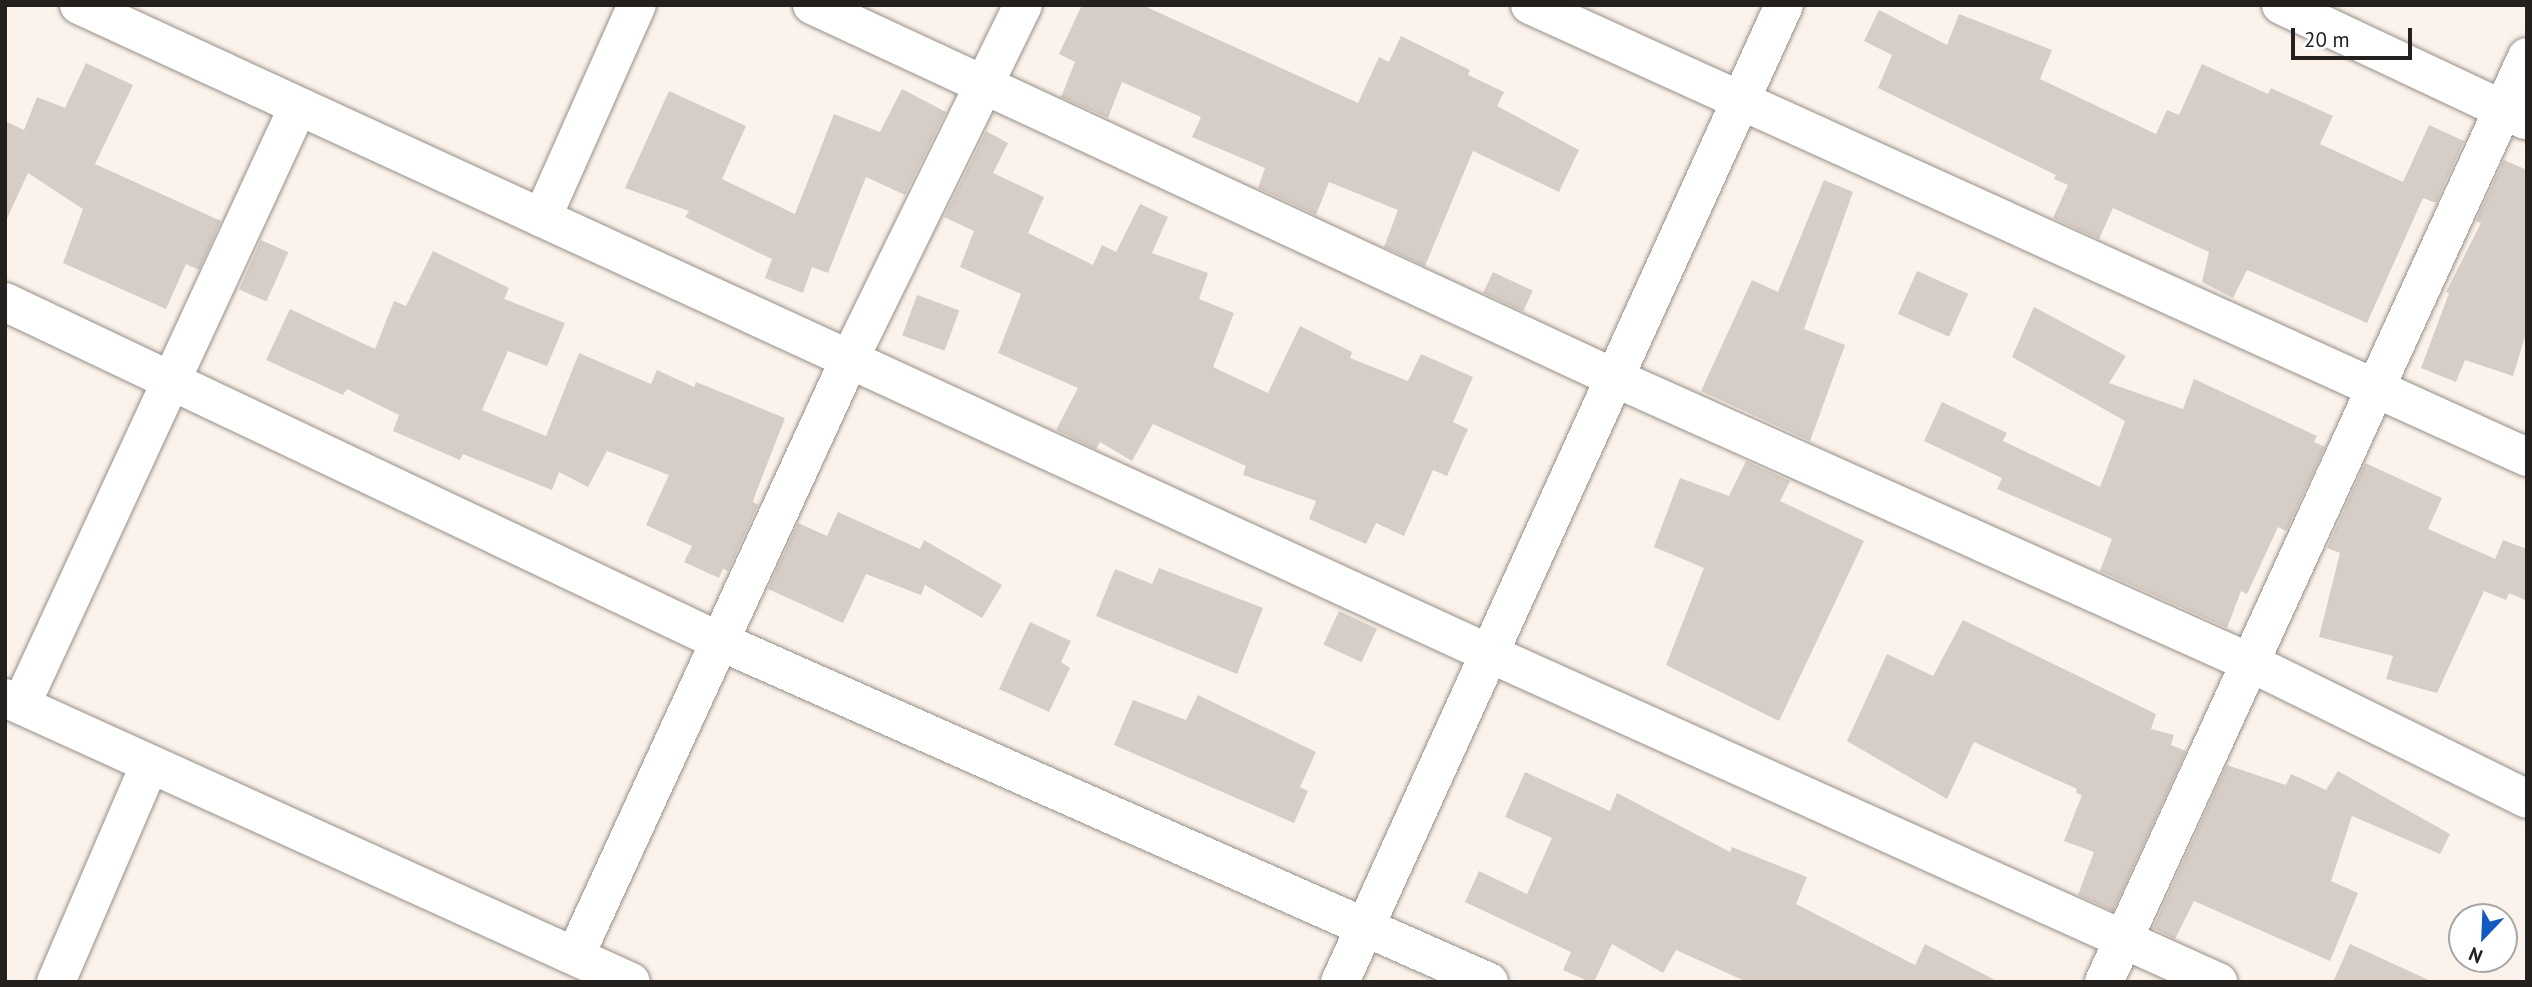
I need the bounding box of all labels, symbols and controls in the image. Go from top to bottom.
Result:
scale bar [2294,14,2415,58]
text: 20 m [2304,26,2350,53]
north arrow [2448,903,2518,973]
text: N [2465,942,2486,969]

